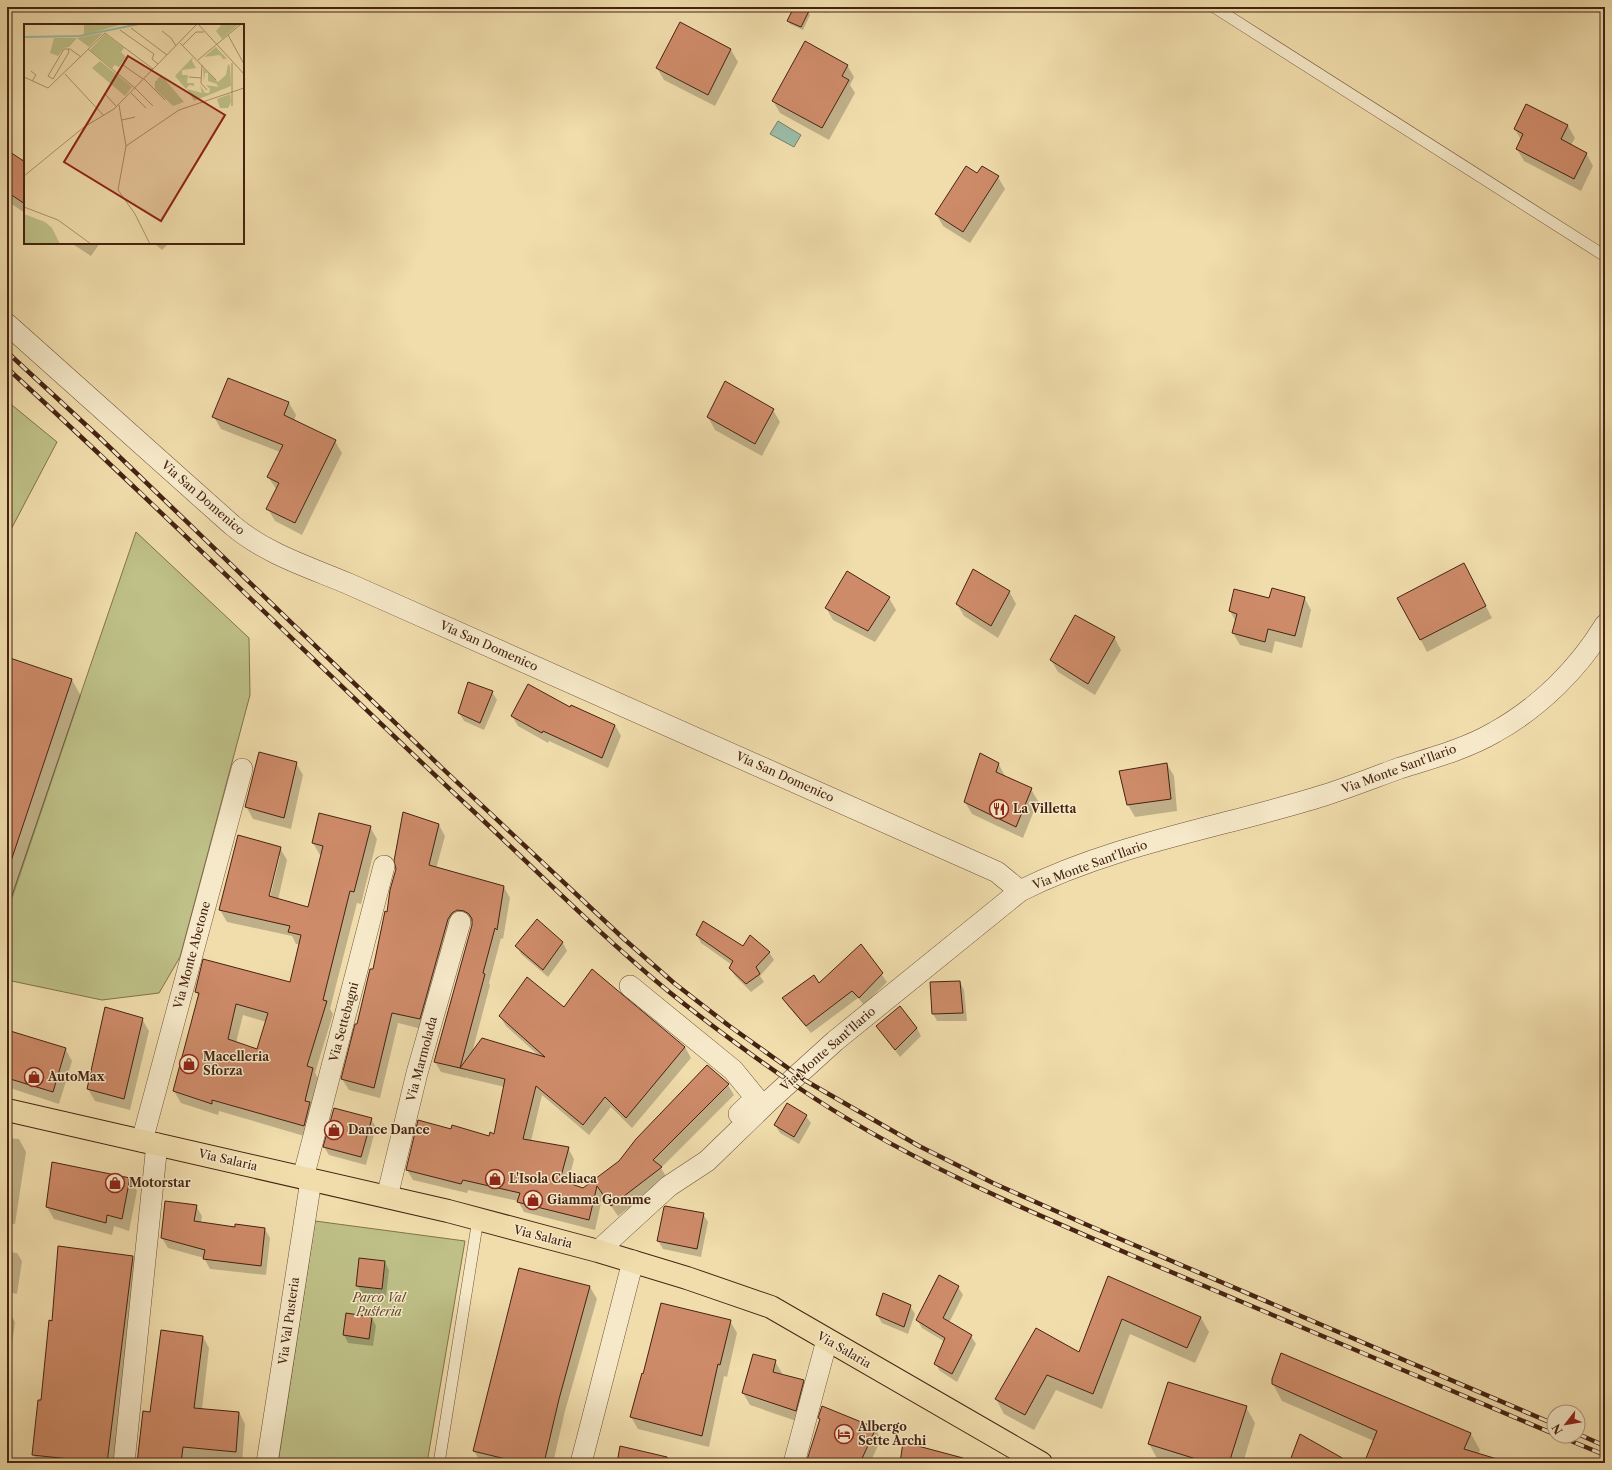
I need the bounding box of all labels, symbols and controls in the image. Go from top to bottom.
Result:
inset map [24,24,244,244]
street label: Via San Domenico [158,457,248,538]
street label: Via San Domenico [437,617,541,674]
street label: Via Monte Sant'Ilario [1339,741,1458,797]
street label: Via San Domenico [733,748,837,805]
restaurant icon: La Villetta [988,798,1010,820]
place label: La Villetta [1013,801,1077,816]
street label: Via Monte Sant'Ilario [1030,837,1149,893]
street label: Via Monte Abetone [170,899,213,1011]
street label: Via Settebagni [325,980,361,1064]
street label: Via Monte Sant'Ilario [776,1003,878,1095]
street label: Via Marmolada [403,1014,440,1104]
place label: Macelleria Sforza [203,1049,270,1078]
shop icon: Macelleria Sforza [178,1053,200,1075]
shop icon: AutoMax [23,1066,45,1088]
place label: AutoMax [47,1069,105,1084]
shop icon: Dance Dance [323,1119,345,1141]
place label: Dance Dance [348,1122,430,1137]
street label: Via Salaria [196,1145,260,1174]
shop icon: L'Isola Celiaca [484,1168,506,1190]
place label: L'Isola Celiaca [509,1171,598,1186]
shop icon: Motorstar [104,1172,126,1194]
place label: Motorstar [129,1175,191,1190]
shop icon: Giamma Gomme [522,1189,544,1211]
place label: Giamma Gomme [547,1192,651,1207]
street label: Via Salaria [511,1222,575,1251]
street label: Via Val Pusteria [275,1275,302,1367]
park label: Parco Val Pusteria [351,1290,407,1319]
street label: Via Salaria [814,1328,875,1371]
north arrow [1546,1404,1586,1444]
place label: Albergo Sette Archi [857,1419,927,1448]
text: N [1549,1421,1566,1437]
hotel icon: Albergo Sette Archi [833,1423,855,1445]

